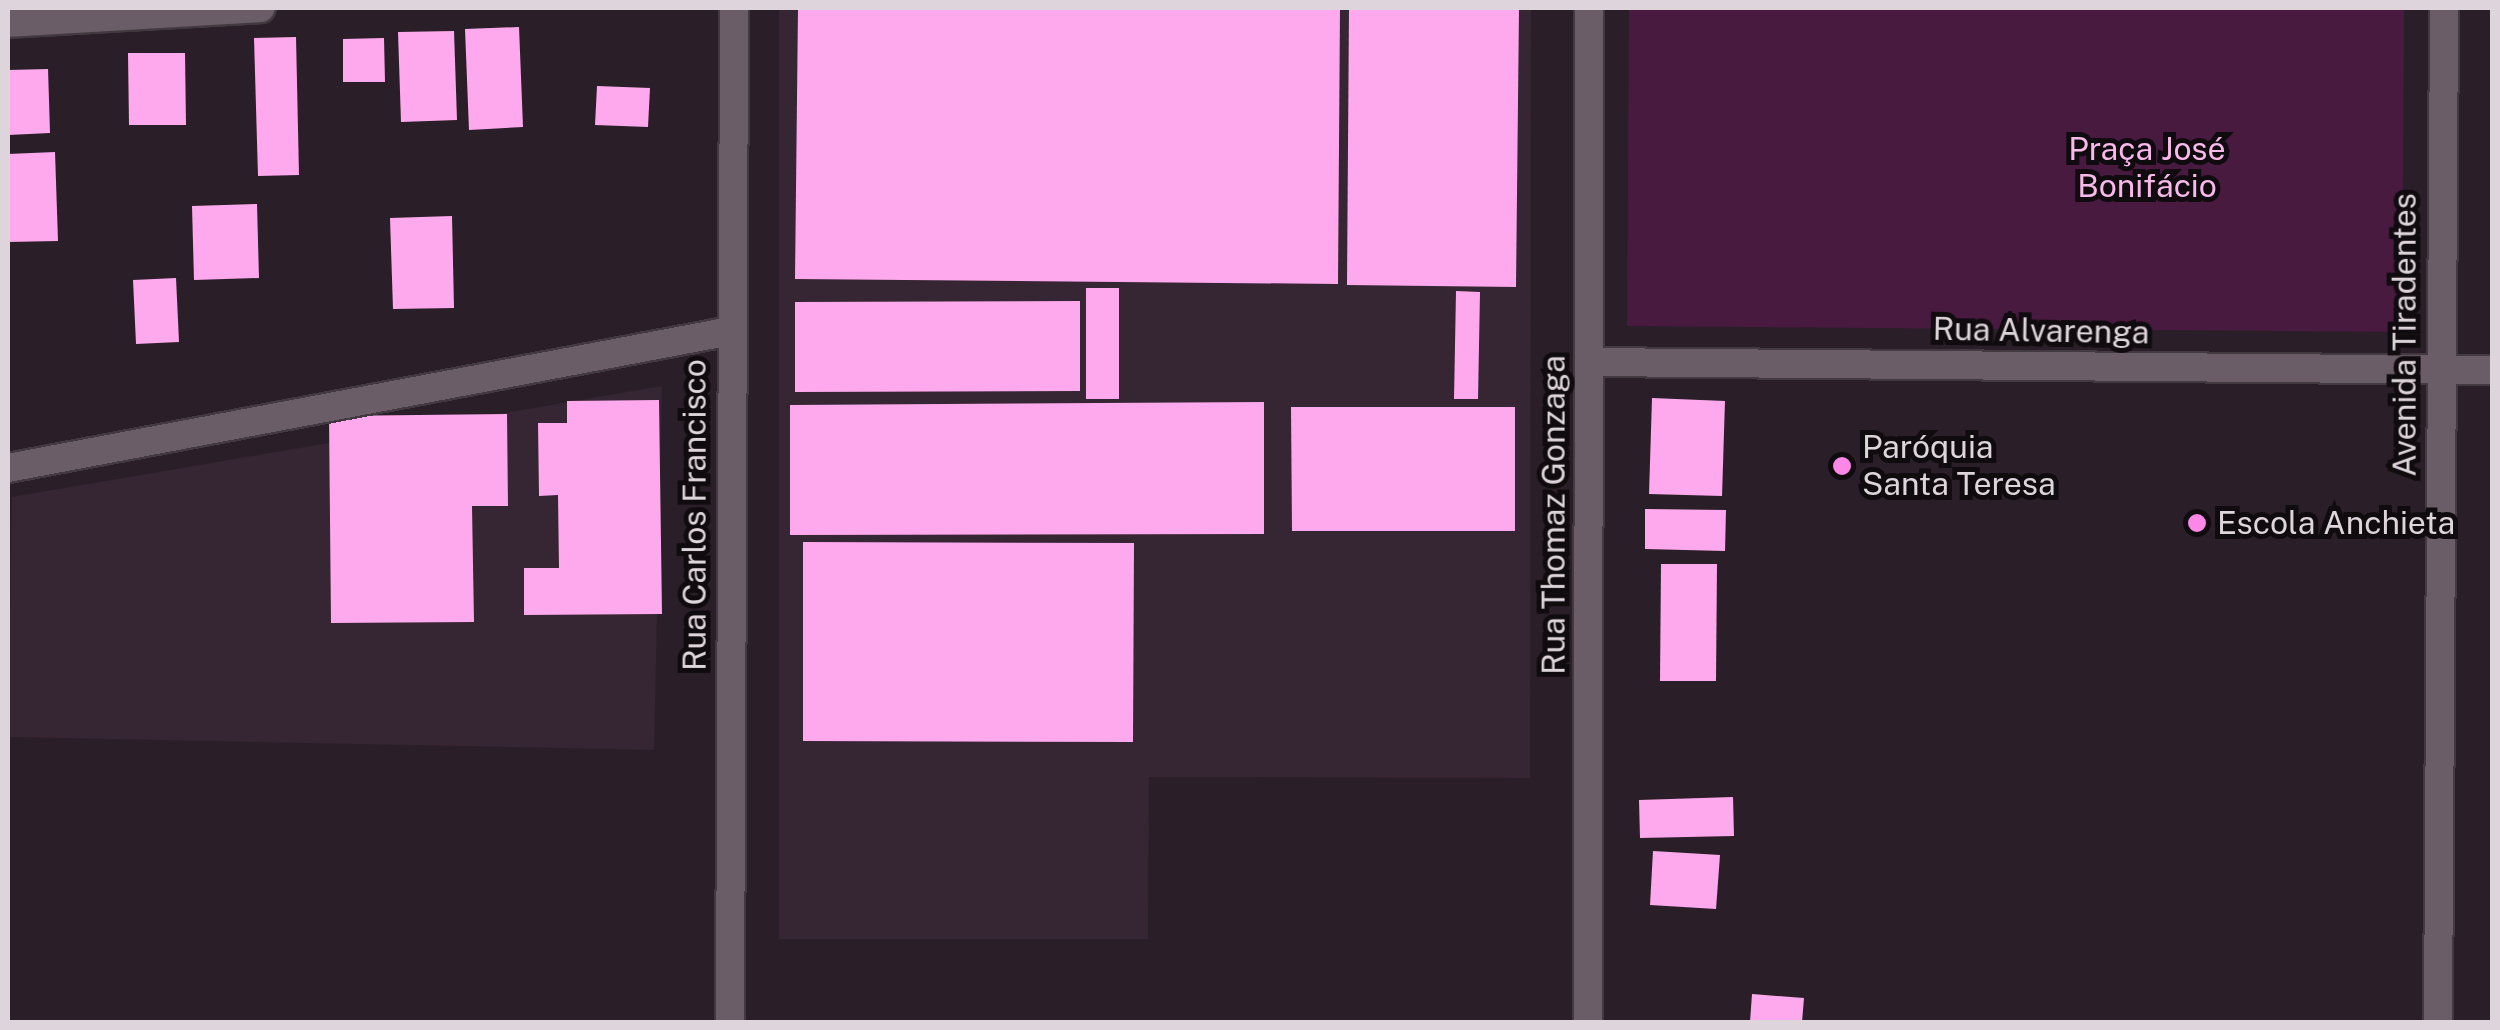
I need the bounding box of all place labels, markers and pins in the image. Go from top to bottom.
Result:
place label: Paróquia Santa Teresa [1862,429,2056,504]
marker: Paróquia Santa Teresa [1831,455,1853,477]
place label: Escola Anchieta [2217,504,2455,542]
marker: Escola Anchieta [2186,512,2208,534]

